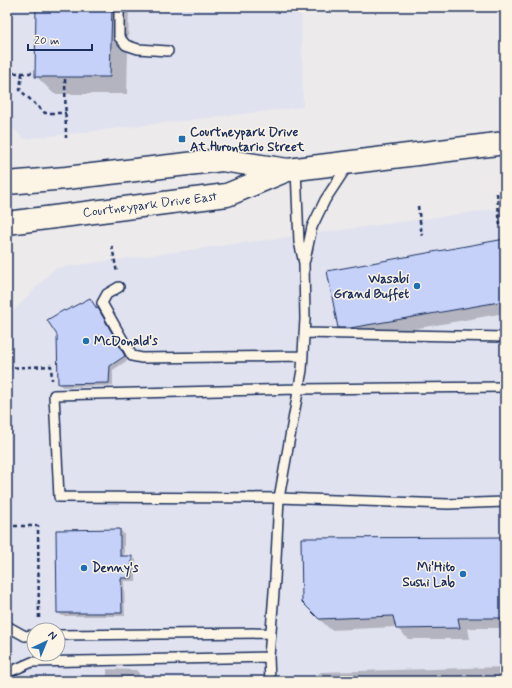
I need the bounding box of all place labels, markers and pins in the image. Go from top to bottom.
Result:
place label: Courtneypark Drive At Hurontario Street [190,124,305,156]
marker: Courtneypark Drive At Hurontario Street [177,134,187,144]
place label: Wasabi Grand Buffet [334,271,409,303]
marker: Wasabi Grand Buffet [412,281,422,291]
place label: McDonald's [94,333,158,350]
marker: McDonald's [81,336,91,346]
place label: Mi'Hito Sushi Lab [403,559,456,591]
place label: Denny's [92,560,139,577]
marker: Denny's [79,563,89,573]
marker: Mi'Hito Sushi Lab [458,569,468,579]

